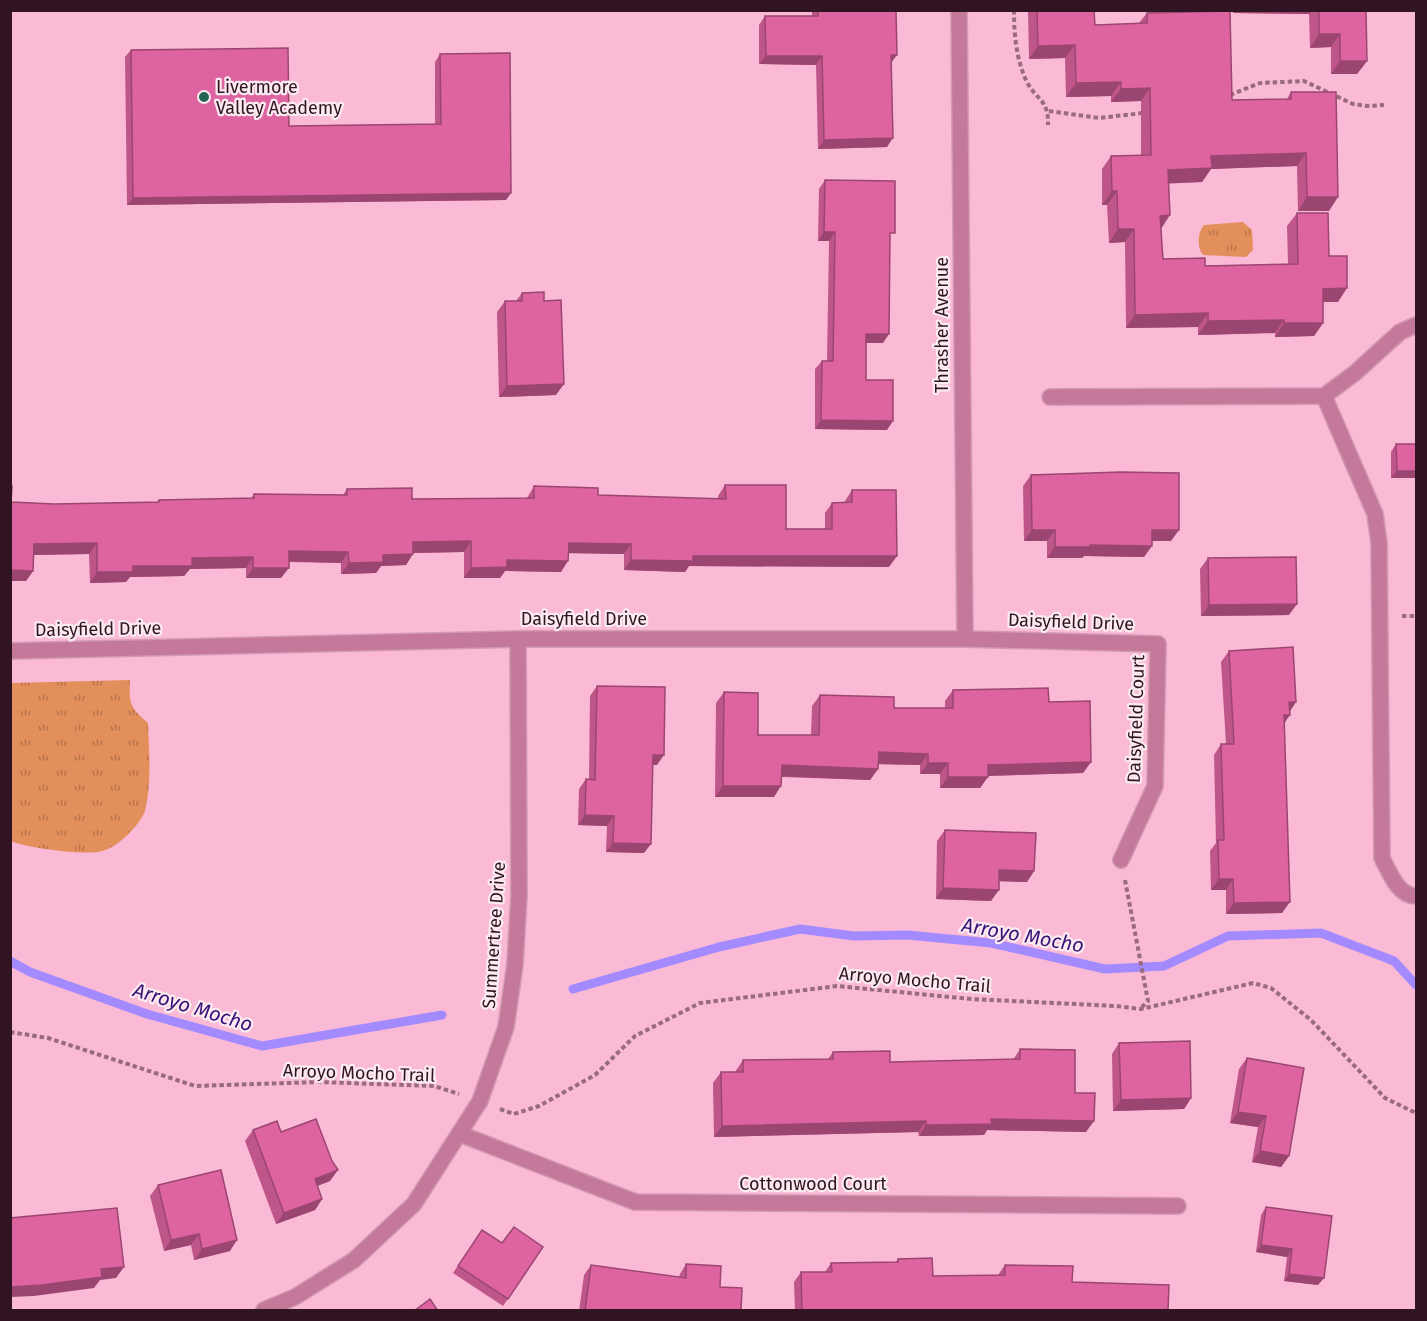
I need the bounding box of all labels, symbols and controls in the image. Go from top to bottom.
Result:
place label: Livermore Valley Academy [216,76,342,119]
marker: Livermore Valley Academy [197,90,211,104]
street label: Thrasher Avenue [931,257,953,393]
street label: Daisyfield Drive [521,608,647,630]
street label: Daisyfield Drive [1007,609,1135,635]
street label: Daisyfield Drive [35,617,161,641]
street label: Daisyfield Court [1123,654,1149,783]
street label: Summertree Drive [478,861,510,1009]
water label: Arroyo Mocho [959,912,1086,958]
street label: Arroyo Mocho Trail [838,962,992,998]
water label: Arroyo Mocho [129,977,256,1037]
street label: Arroyo Mocho Trail [282,1059,436,1087]
street label: Cottonwood Court [739,1173,887,1195]

